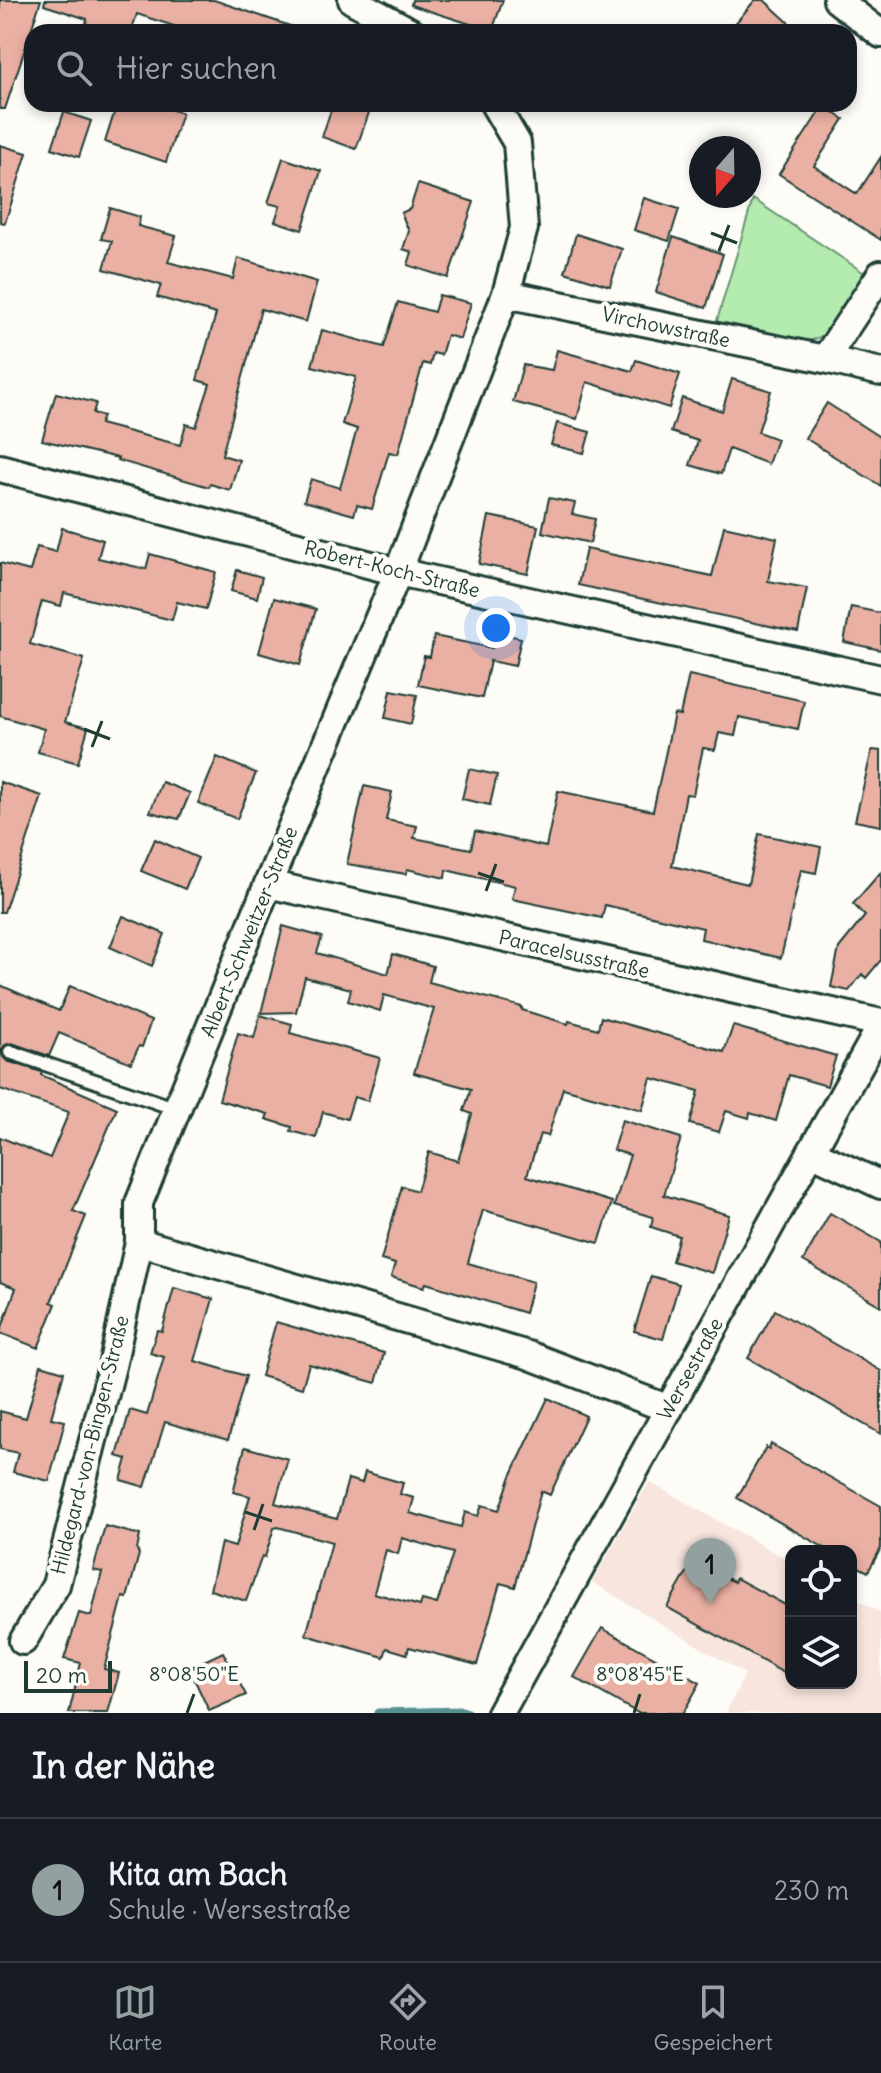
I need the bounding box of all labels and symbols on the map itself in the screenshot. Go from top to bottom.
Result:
north arrow [689,136,761,208]
street label: Virchowstraße [600,301,733,352]
street label: Robert-Koch-Straße [302,535,483,602]
your location [476,608,516,648]
street label: Albert-Schweitzer-Straße [195,823,302,1041]
street label: Paracelsusstraße [496,924,652,983]
street label: Hildegard-von-Bingen-Straße [45,1313,134,1577]
street label: Wersestraße [651,1313,728,1424]
pin: 1 [684,1538,736,1604]
scale bar [24,1657,112,1693]
text: 8°08'50"E [149,1661,239,1686]
text: 8°08'45"E [596,1661,684,1686]

